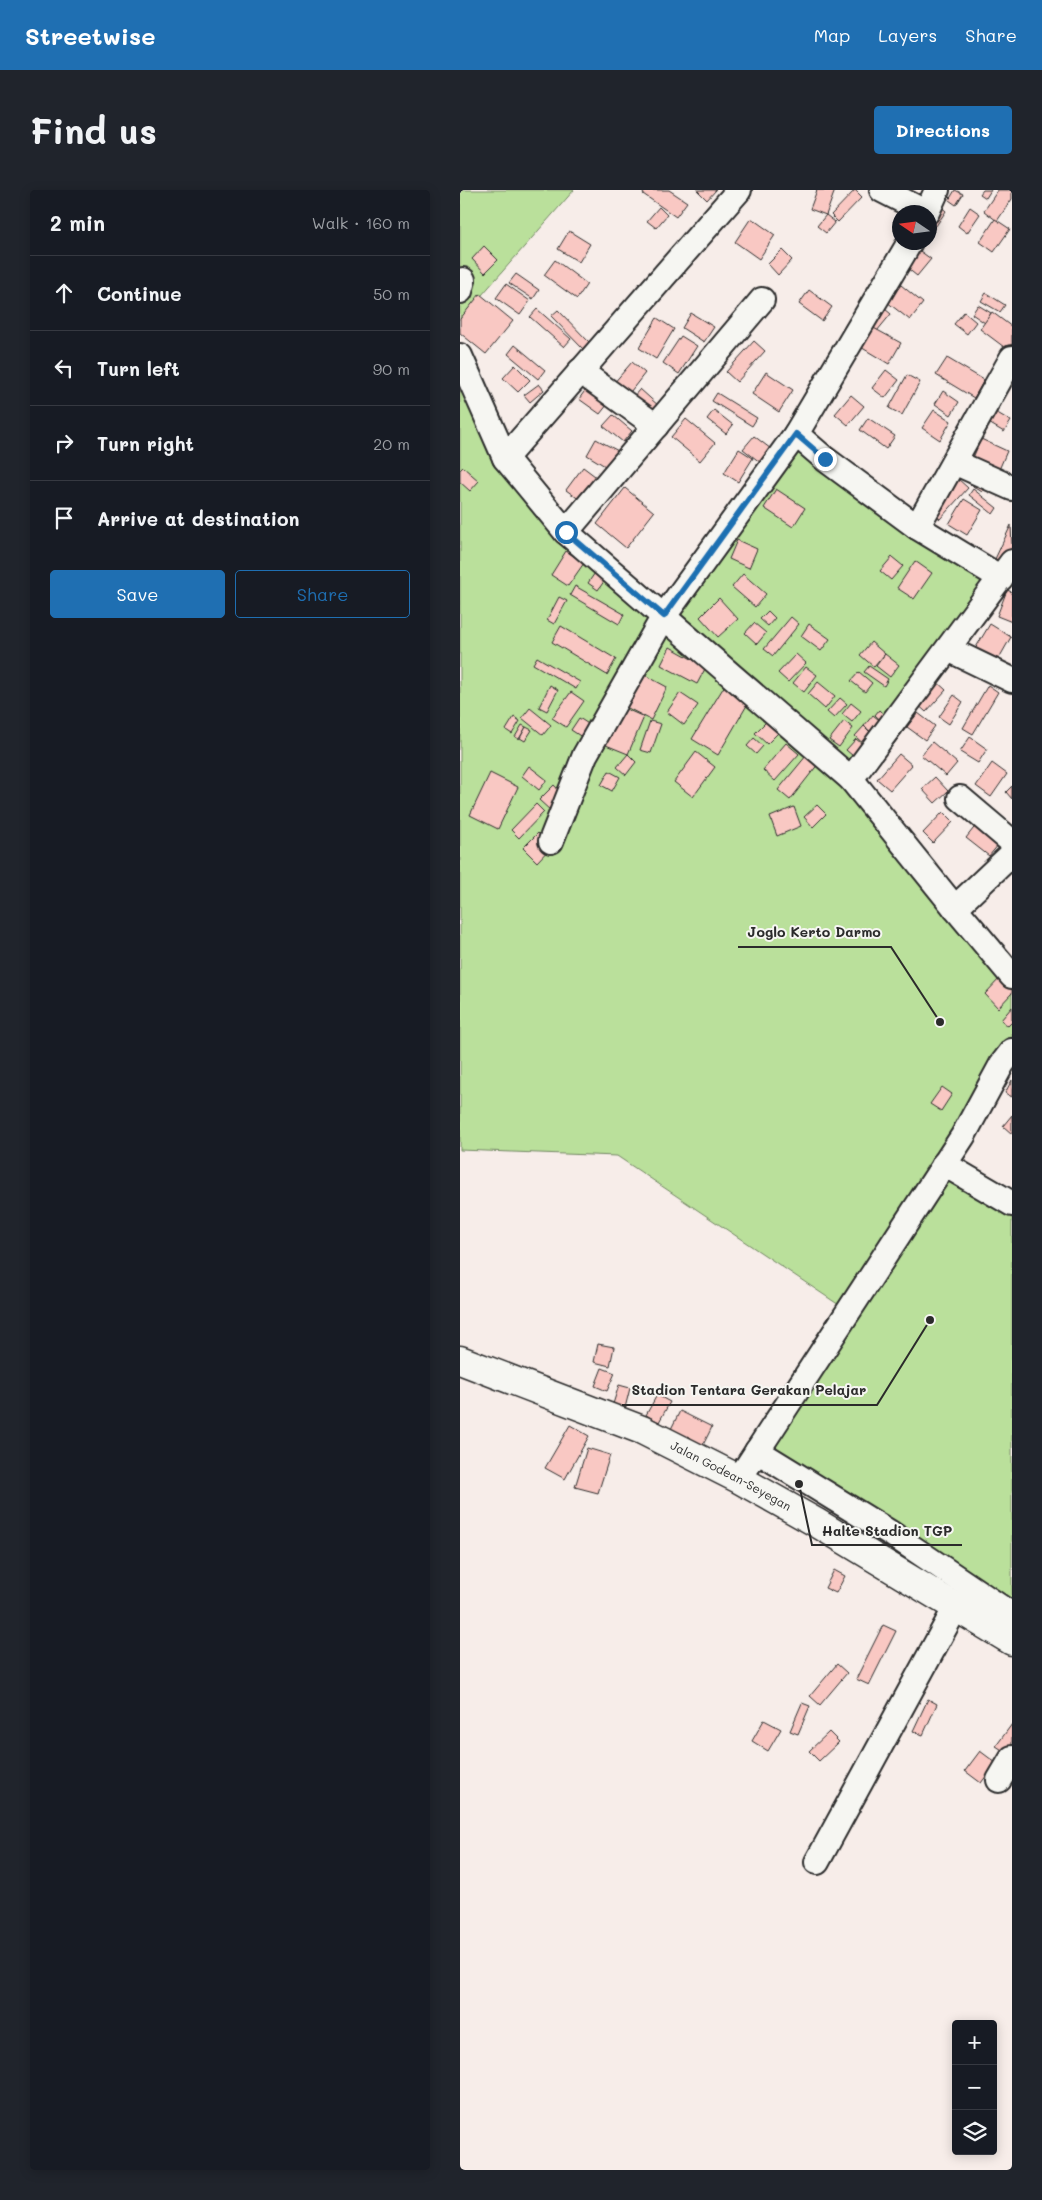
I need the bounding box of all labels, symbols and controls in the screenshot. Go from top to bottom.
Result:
text: Streetwise [25,20,155,51]
text: Map [814,23,850,47]
text: Layers [878,23,937,47]
text: Share [965,23,1017,47]
button: Directions [874,106,1012,154]
text: Find us [30,107,157,153]
north arrow [892,205,937,250]
text: 2 min [50,209,105,236]
text: Walk · 160 m [312,212,410,233]
icon: ahead [50,279,78,307]
text: Continue [97,281,182,306]
text: 50 m [373,283,410,304]
icon: left [50,354,78,382]
text: Turn left [97,356,180,381]
text: 90 m [373,358,410,379]
icon: right [50,429,78,457]
text: Turn right [97,431,194,456]
text: 20 m [373,433,410,454]
route end [814,448,837,471]
icon: arrive [50,504,78,532]
text: Arrive at destination [97,506,300,531]
route start [555,521,578,544]
button: Save [50,570,225,618]
button: Share [235,570,410,618]
callout: Joglo Kerto Darmo [738,918,891,947]
text: Joglo Kerto Darmo [747,922,881,941]
callout: Stadion Tentara Gerakan Pelajar [622,1376,877,1405]
text: Stadion Tentara Gerakan Pelajar [632,1380,866,1399]
street label: Jalan Godean-Seyegan [668,1437,794,1514]
callout: Halte Stadion TGP [812,1516,962,1545]
text: Halte Stadion TGP [822,1521,952,1540]
map controls [952,2020,997,2155]
button: + [952,2020,997,2065]
button: − [952,2065,997,2110]
button: layers [952,2110,997,2155]

